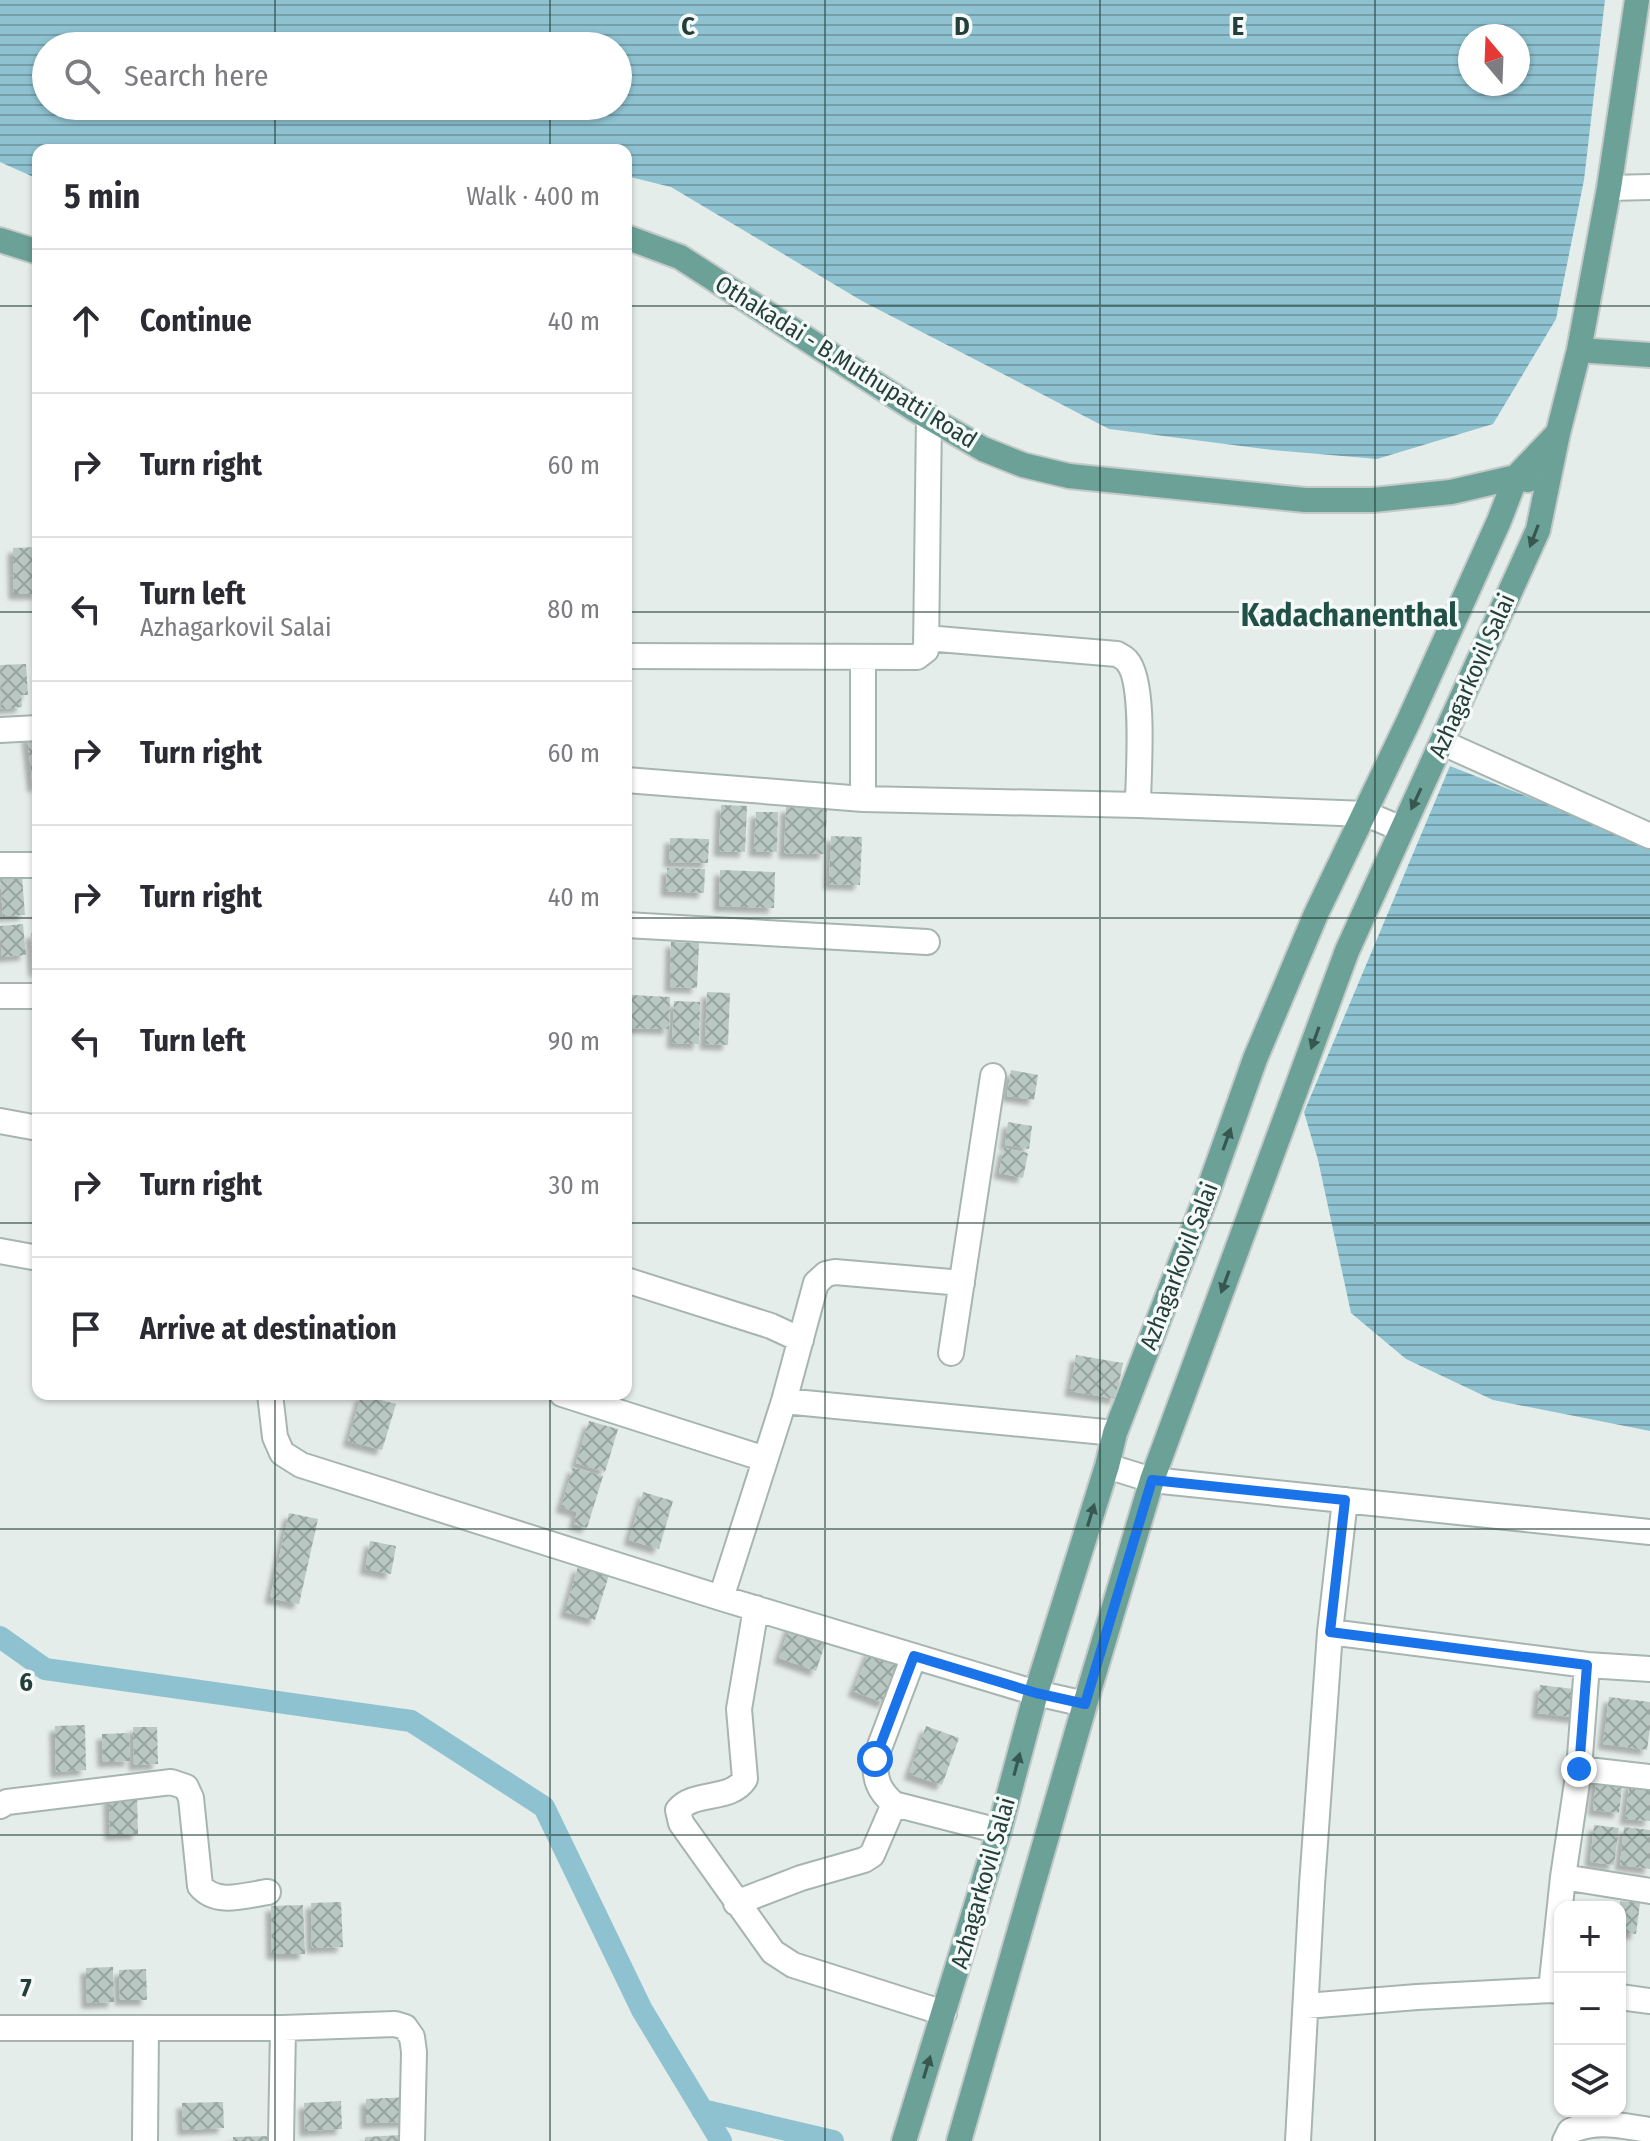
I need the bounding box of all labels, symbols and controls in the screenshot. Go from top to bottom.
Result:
text: C [681,11,695,42]
text: D [954,11,970,42]
text: E [1232,11,1244,42]
north arrow [1458,24,1530,96]
search box [32,32,632,120]
icon: search [60,54,104,98]
text: Search here [124,58,269,94]
text: 5 min [64,176,140,217]
text: Walk · 400 m [466,181,600,212]
street label: Othakadai - B.Muthupatti Road [710,270,982,454]
icon: ahead [64,299,108,343]
text: Continue [140,303,252,339]
text: 40 m [548,306,600,337]
icon: right [64,443,108,487]
text: Turn right [140,447,262,483]
text: 60 m [547,450,600,481]
one-way arrow [1527,524,1540,548]
text: Turn left [140,576,246,612]
icon: left [64,587,108,631]
street label: Azhagarkovil Salai [1423,590,1521,762]
text: 80 m [547,594,600,625]
district label: Kadachanenthal [1241,596,1457,634]
text: Azhagarkovil Salai [140,612,332,643]
icon: right [64,731,108,775]
text: Turn right [140,735,262,771]
text: 60 m [547,738,600,769]
one-way arrow [1409,787,1423,811]
icon: right [64,875,108,919]
text: Turn right [140,879,262,915]
text: 40 m [548,882,600,913]
icon: left [64,1019,108,1063]
text: Turn left [140,1023,246,1059]
text: 90 m [548,1026,600,1057]
one-way arrow [1308,1027,1321,1051]
one-way arrow [1221,1126,1234,1150]
icon: right [64,1163,108,1207]
text: Turn right [140,1167,262,1203]
text: 30 m [549,1170,600,1201]
street label: Azhagarkovil Salai [1134,1178,1224,1354]
one-way arrow [1218,1271,1231,1295]
icon: arrive [64,1307,108,1351]
text: Arrive at destination [140,1311,397,1347]
one-way arrow [1086,1502,1098,1526]
text: 6 [19,1667,33,1698]
route start [857,1741,893,1777]
one-way arrow [1012,1751,1024,1776]
route end [1561,1751,1597,1787]
street label: Azhagarkovil Salai [945,1794,1021,1972]
map controls [1554,1901,1626,2117]
button: + [1554,1901,1626,1973]
text: 7 [20,1973,32,2004]
button: − [1554,1973,1626,2045]
button: layers [1554,2045,1626,2117]
one-way arrow [921,2054,934,2078]

